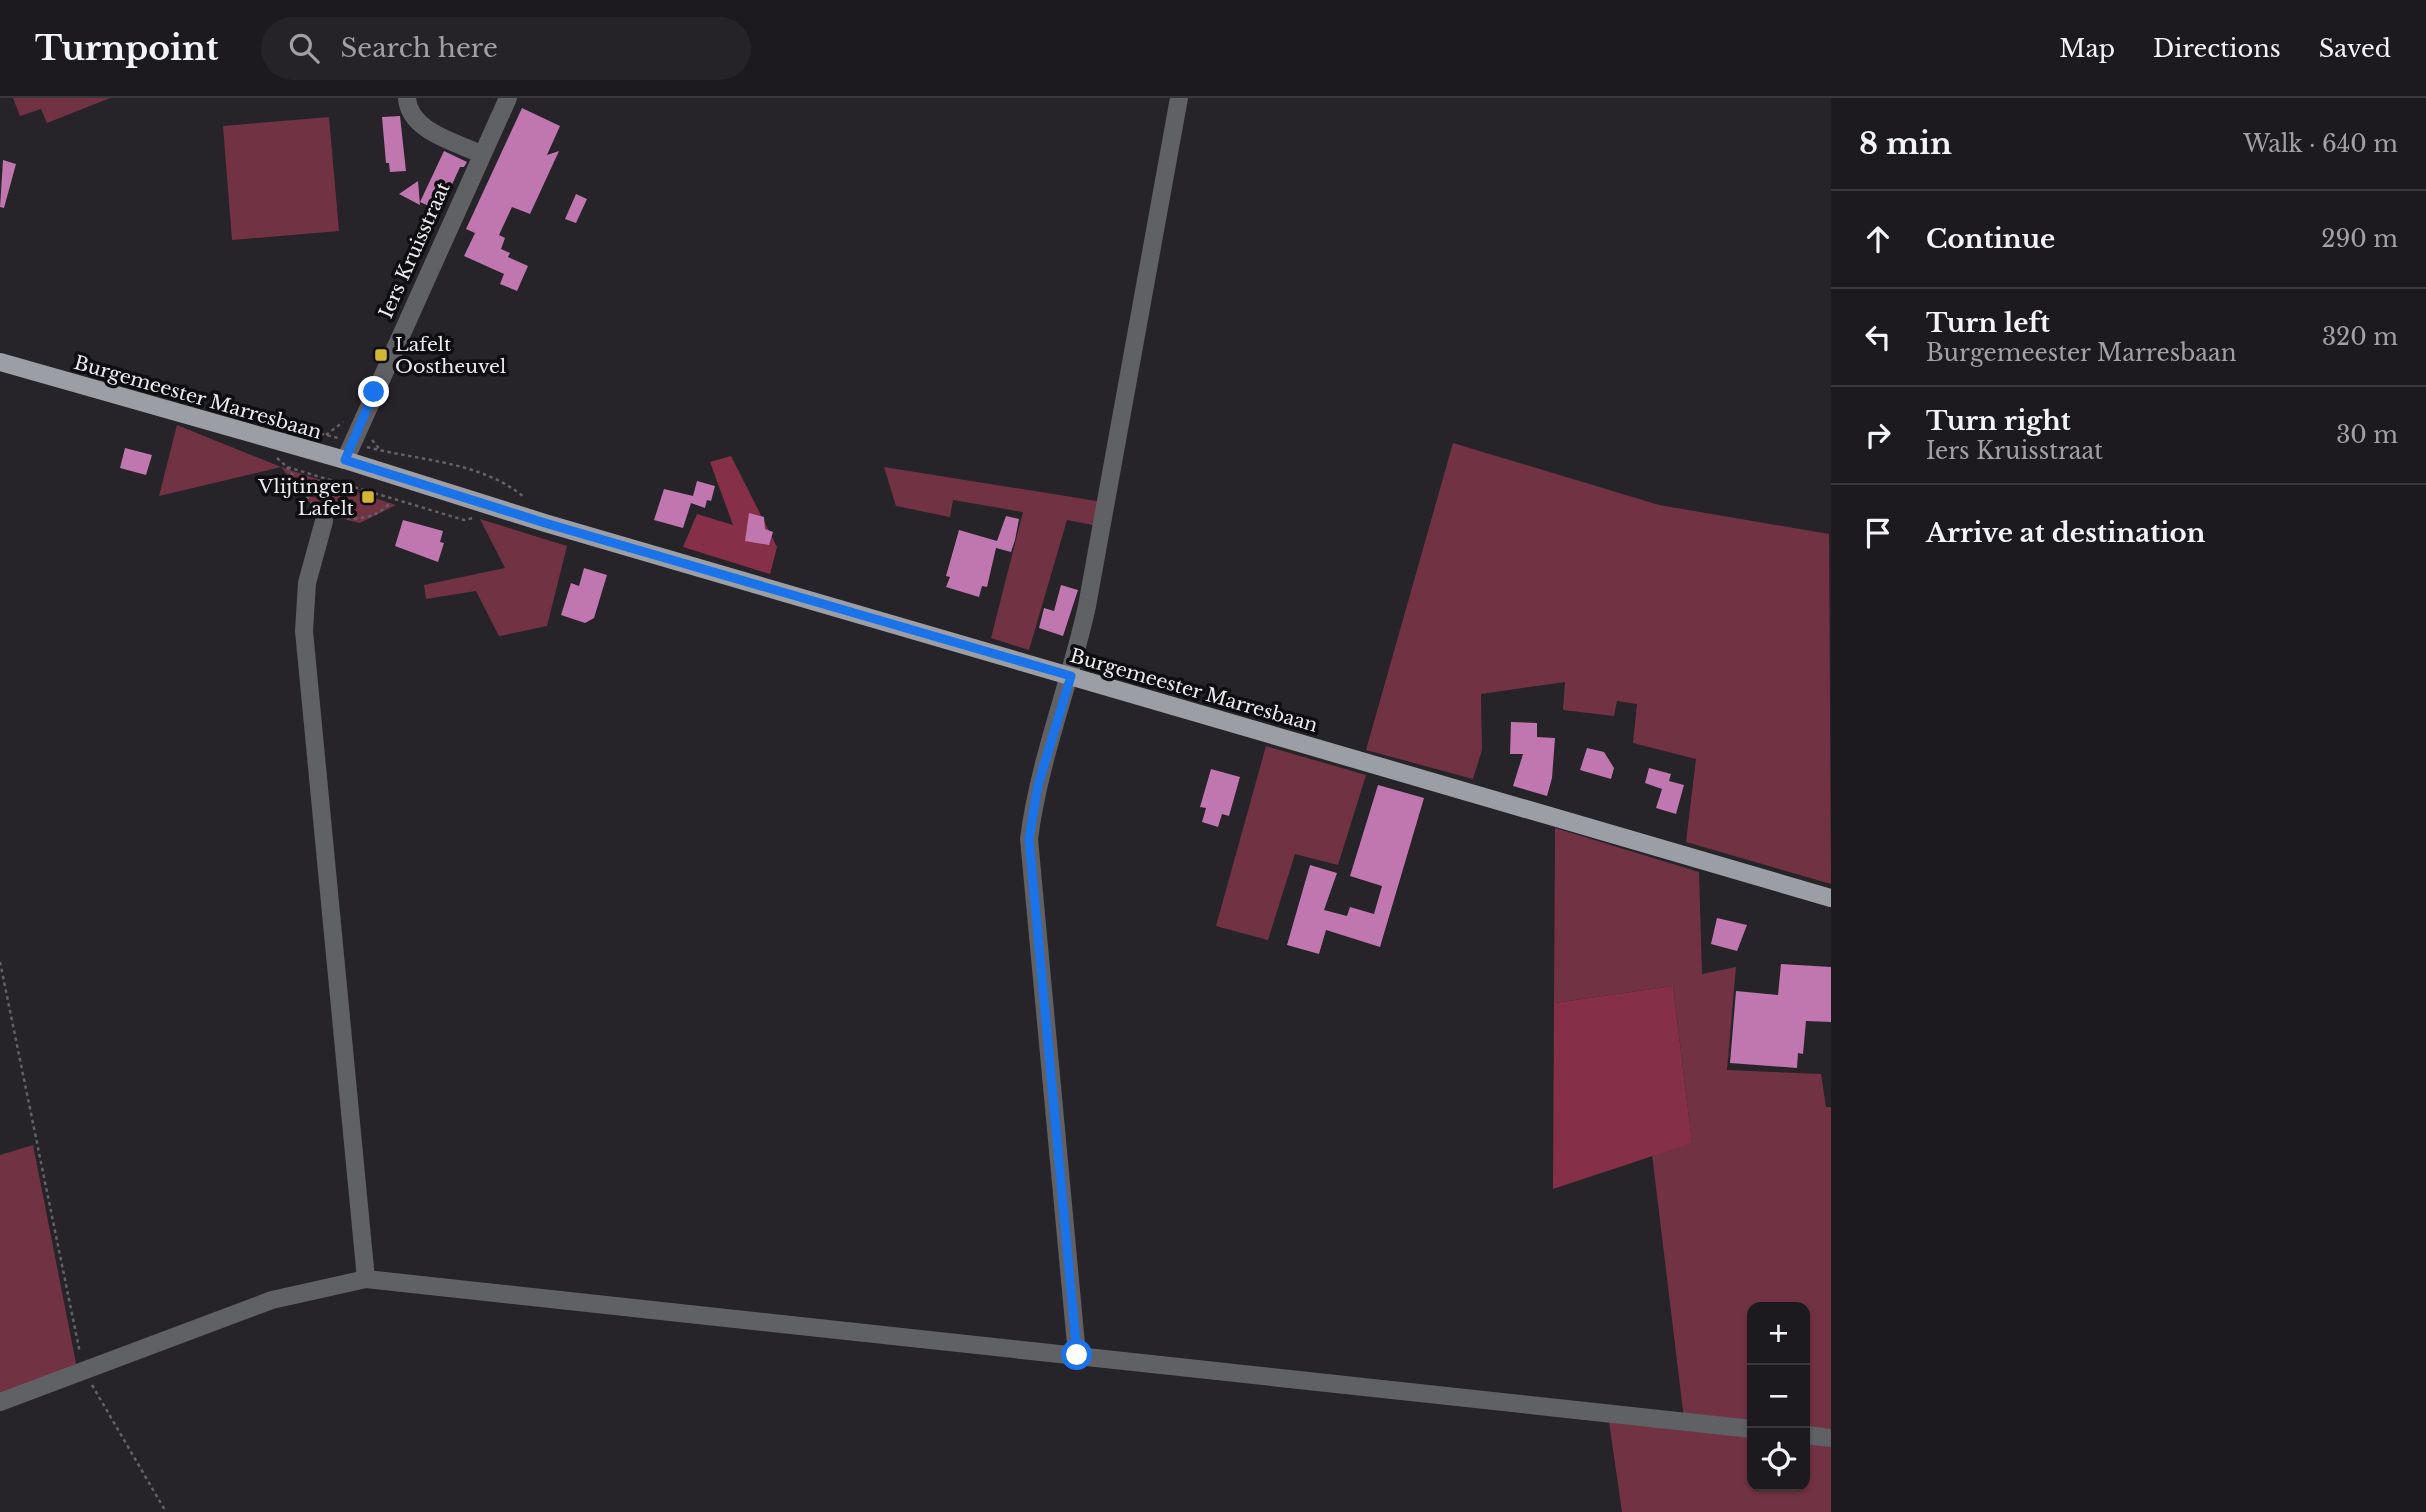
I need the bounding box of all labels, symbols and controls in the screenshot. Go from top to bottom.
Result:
search box [261,17,751,80]
text: Turnpoint [35,28,219,69]
icon: search [285,29,323,67]
text: Search here [341,32,498,64]
text: Map [2059,34,2115,63]
text: Directions [2153,34,2281,63]
text: Saved [2319,34,2391,63]
text: 8 min [1859,125,1952,162]
text: Walk · 640 m [2243,130,2398,158]
street label: Iers Kruisstraat [374,178,455,322]
icon: ahead [1859,220,1897,258]
text: Continue [1926,223,2055,255]
text: 290 m [2321,225,2398,253]
text: Turn left [1926,307,2050,339]
icon: left [1859,318,1897,356]
text: 320 m [2322,323,2398,351]
place label: Lafelt Oostheuvel [395,333,506,378]
text: Burgemeester Marresbaan [1926,339,2237,367]
marker: Lafelt Oostheuvel [373,347,389,363]
street label: Burgemeester Marresbaan [71,351,324,444]
route end [358,376,389,407]
text: Turn right [1926,405,2071,437]
icon: right [1859,416,1897,454]
text: 30 m [2336,421,2398,449]
text: Iers Kruisstraat [1926,437,2103,465]
place label: Vlijtingen Lafelt [257,475,355,520]
marker: Vlijtingen Lafelt [360,489,376,505]
icon: arrive [1859,514,1897,552]
text: Arrive at destination [1926,517,2206,549]
street label: Burgemeester Marresbaan [1067,644,1320,737]
map controls [1747,1302,1810,1491]
button: + [1747,1302,1810,1365]
route start [1061,1339,1092,1370]
button: − [1747,1365,1810,1428]
button: locate [1747,1428,1810,1491]

